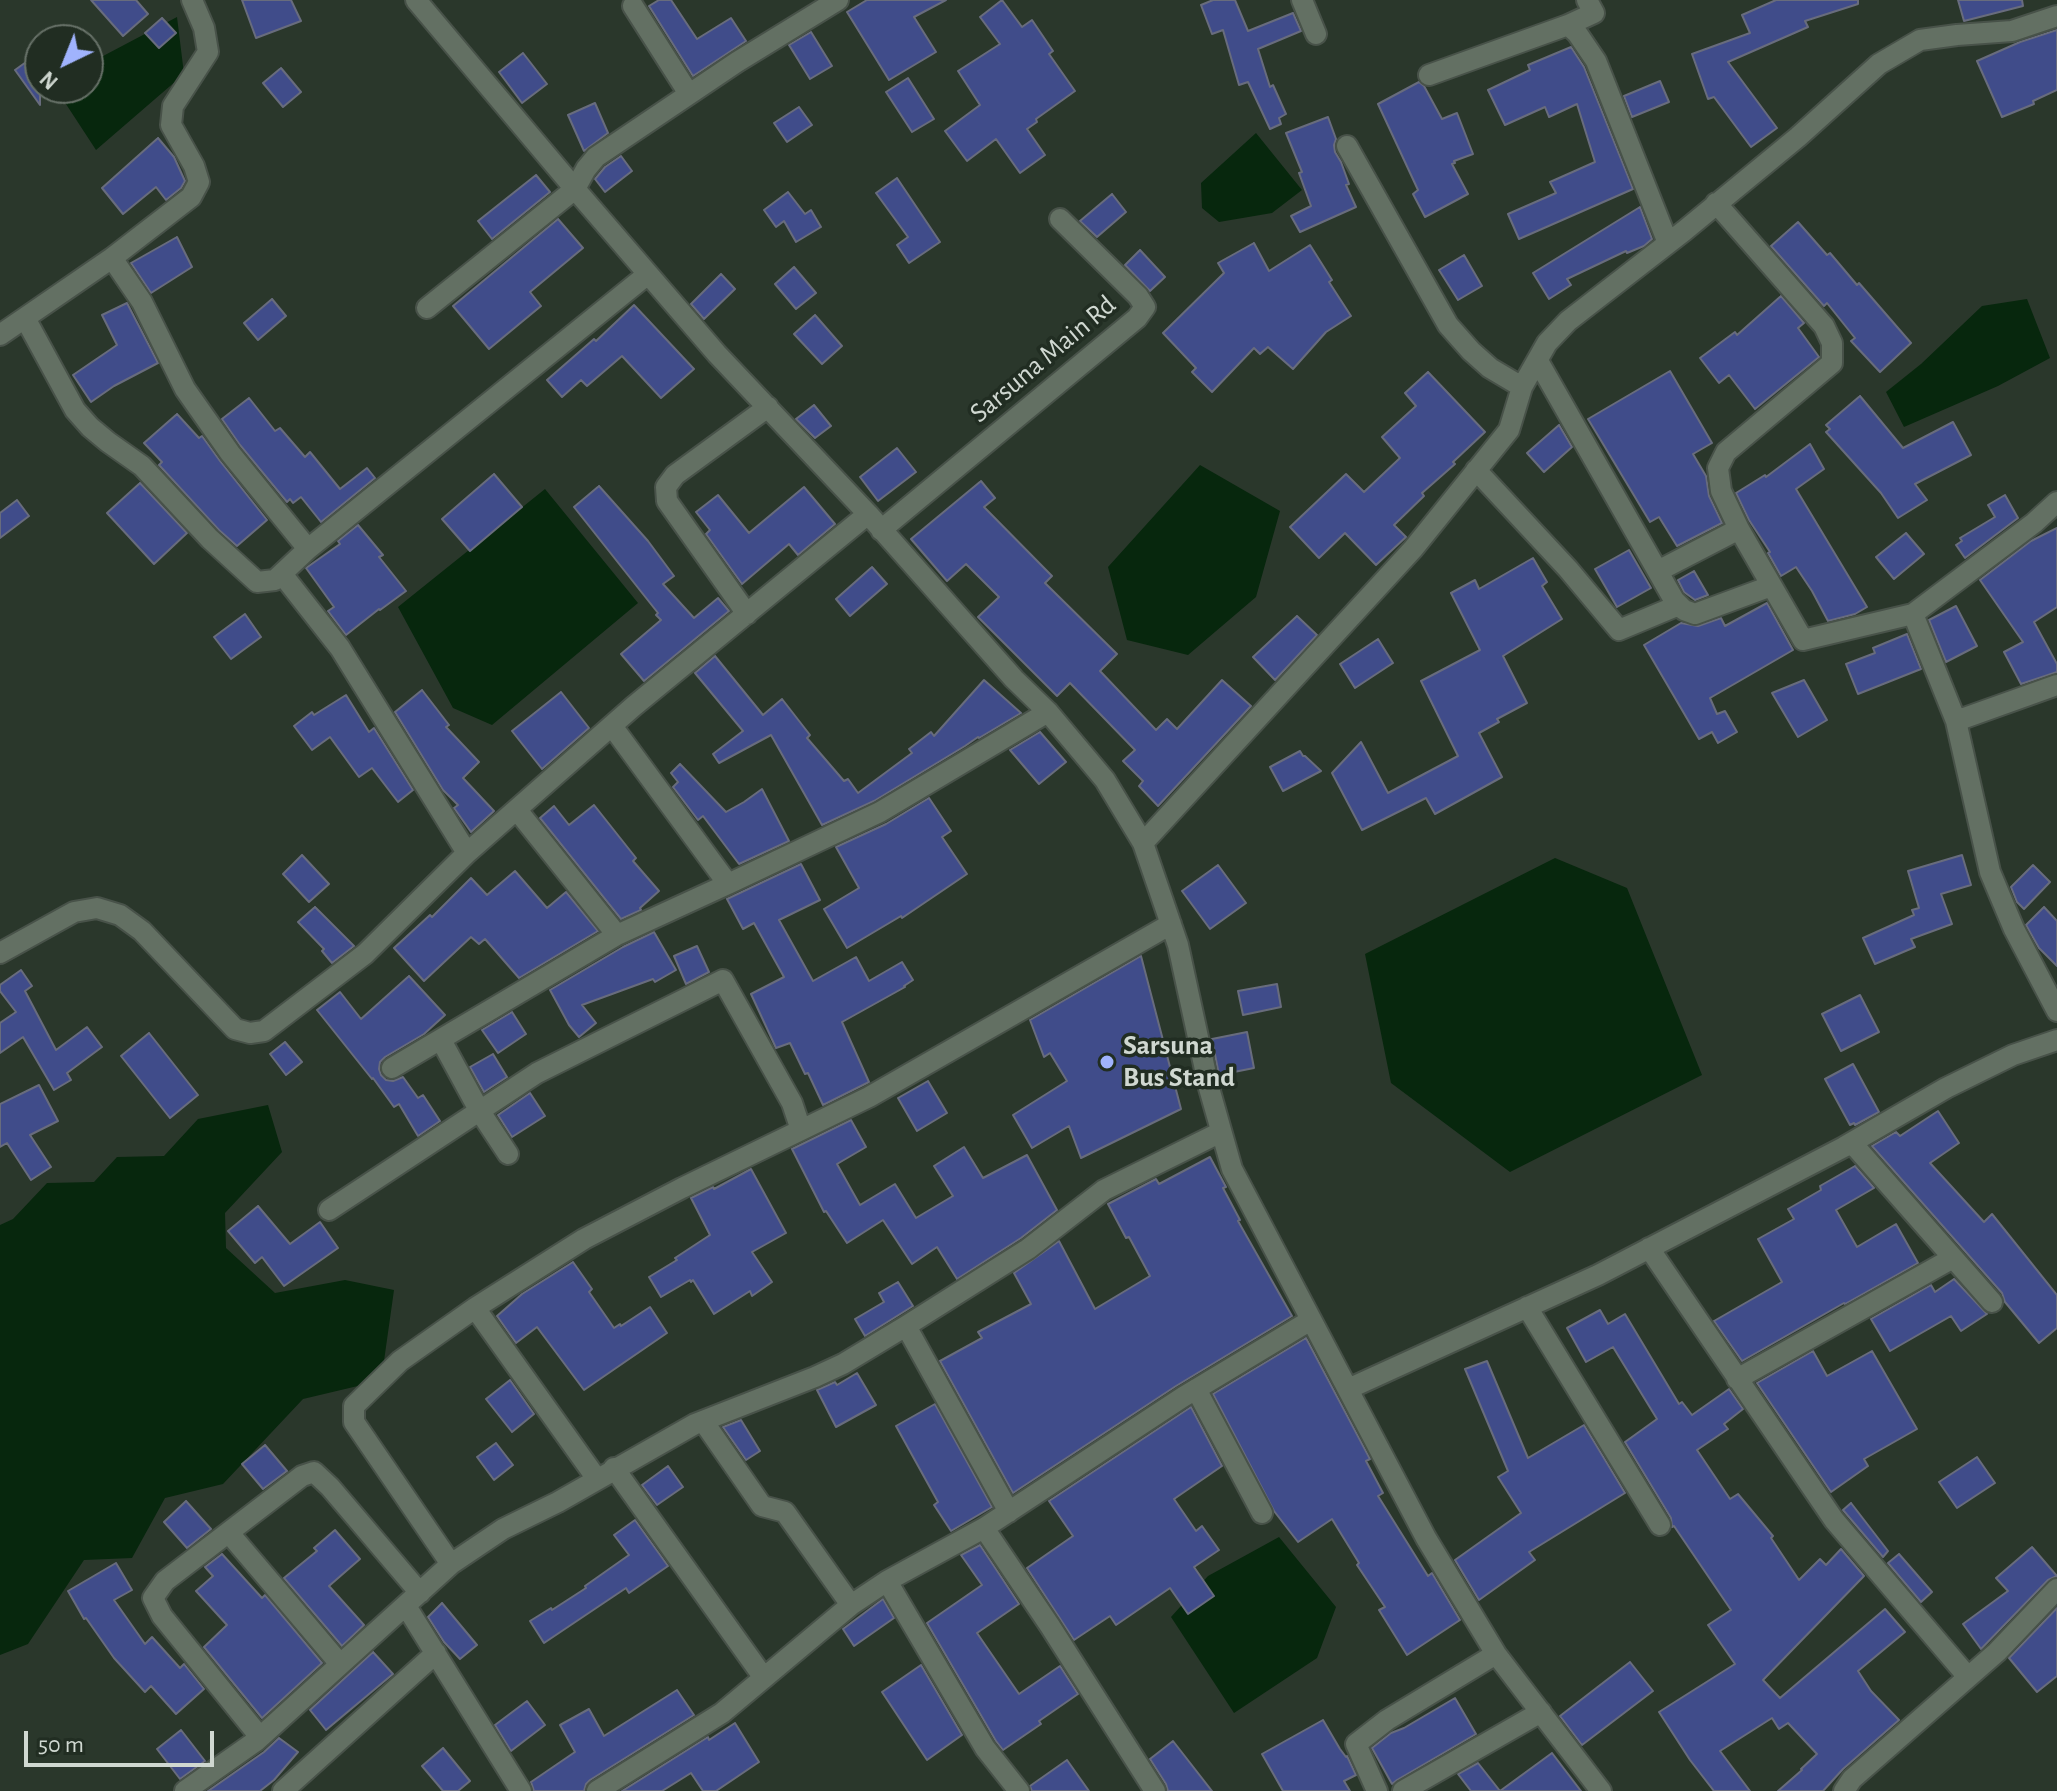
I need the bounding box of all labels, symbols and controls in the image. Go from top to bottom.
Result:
north arrow [24,24,104,104]
text: N [36,67,62,93]
street label: Sarsuna Main Rd [963,288,1123,430]
place label: Sarsuna Bus Stand [1123,1029,1235,1095]
marker: Sarsuna Bus Stand [1098,1053,1116,1071]
scale bar [28,1715,218,1765]
text: 50 m [38,1733,84,1757]

